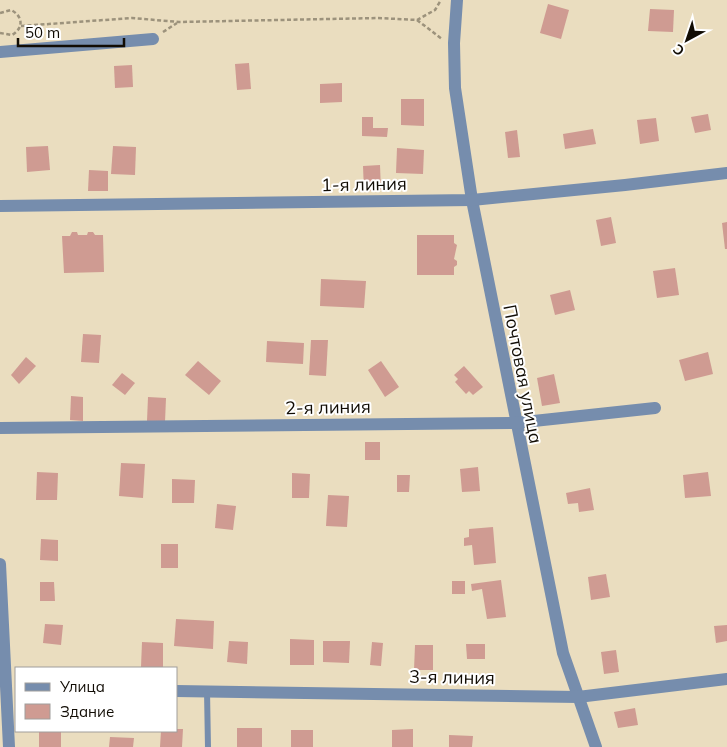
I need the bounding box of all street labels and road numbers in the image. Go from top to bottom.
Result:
street label: 1-я линия [321,172,407,196]
street label: Почтовая улица [498,303,548,445]
street label: 2-я линия [285,395,371,419]
street label: 3-я линия [409,665,495,689]

